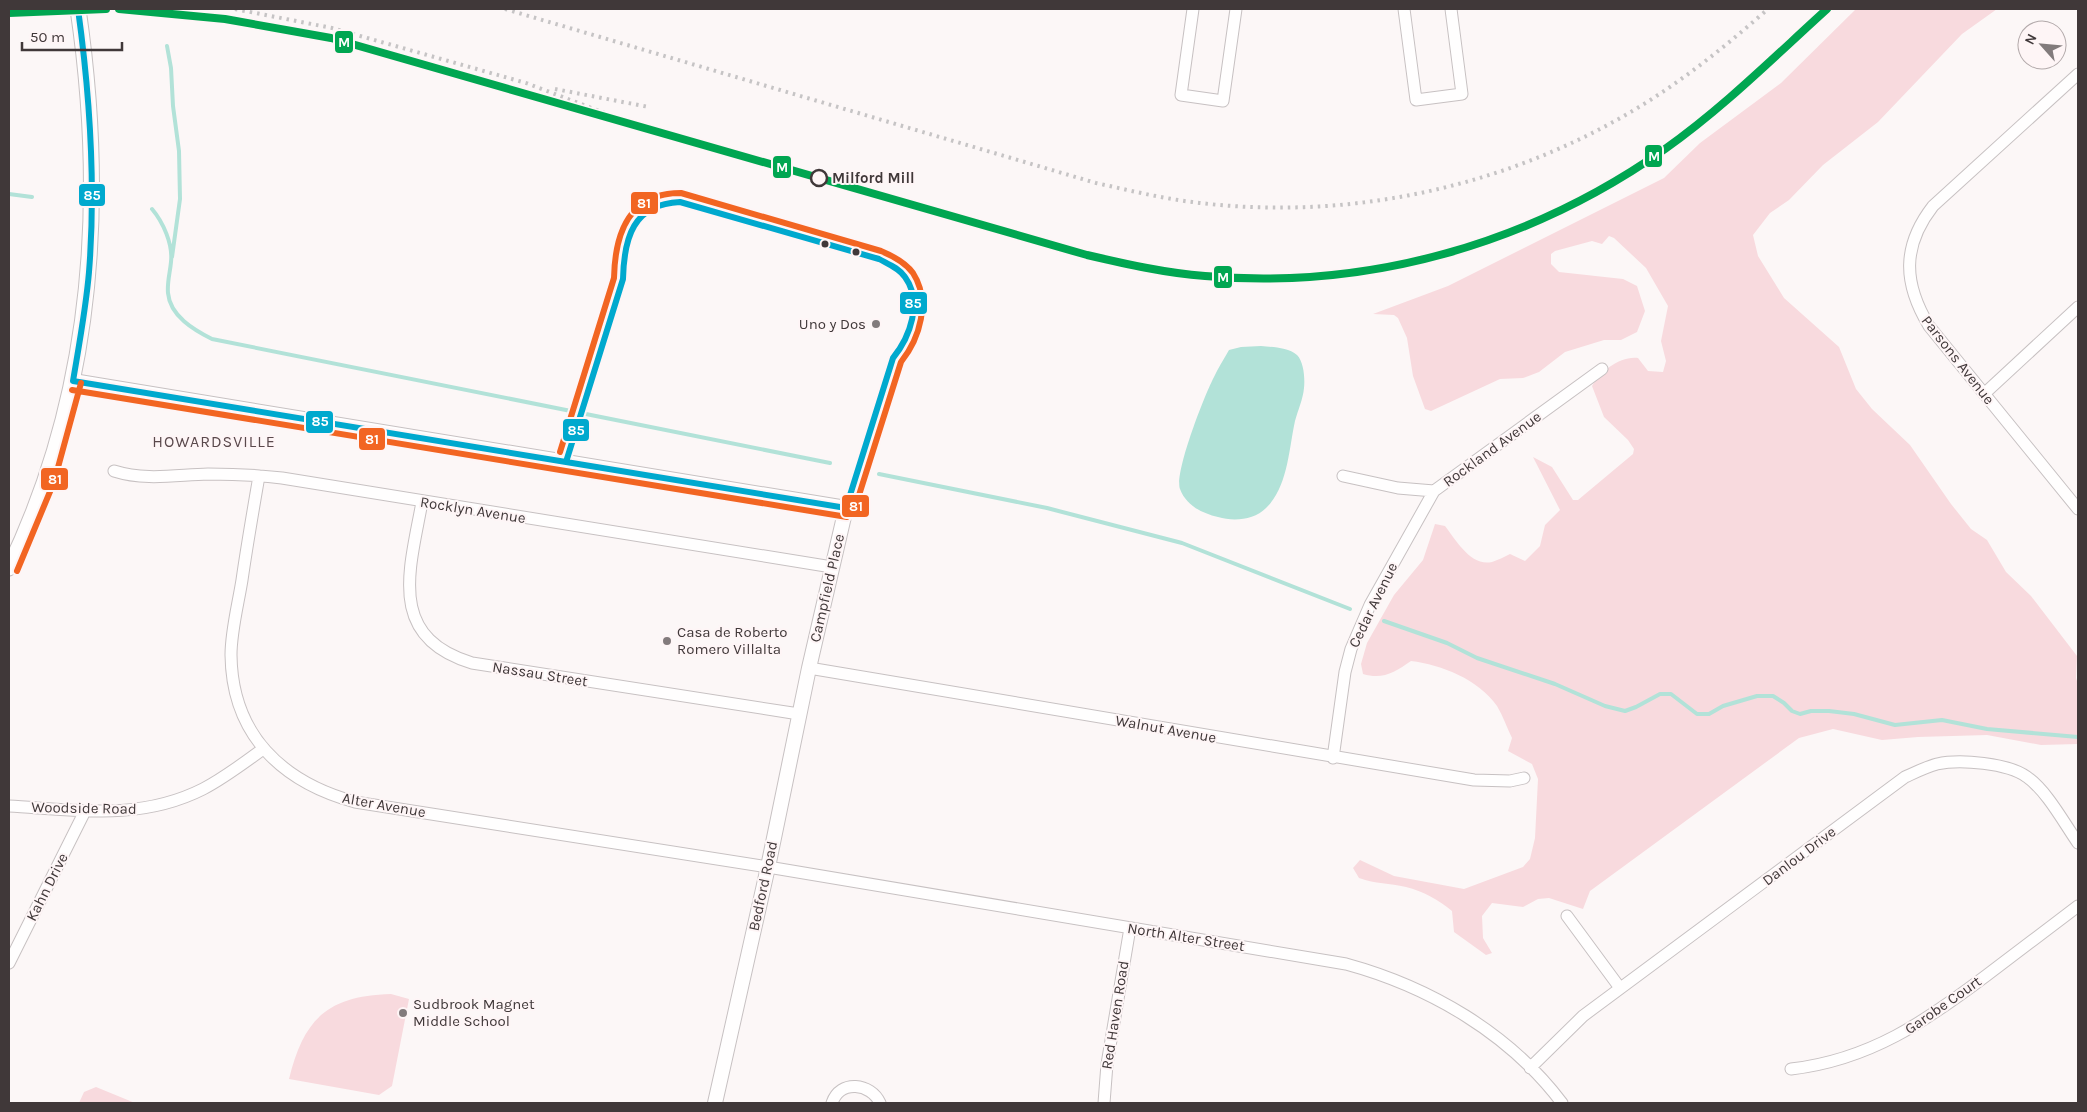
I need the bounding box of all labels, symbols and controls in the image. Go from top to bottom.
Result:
scale bar [22,20,122,52]
north arrow [2017,20,2067,70]
text: 50 m [30,28,65,46]
line badge: M [334,30,354,54]
text: N [2021,31,2041,48]
text: M [338,34,350,51]
line badge: M [1644,144,1663,168]
text: M [1648,148,1660,165]
line badge: M [772,155,792,179]
text: M [776,159,788,176]
marker: Milford Mill [810,169,828,187]
place label: Milford Mill [832,169,915,187]
line badge: 85 [78,183,106,207]
text: 85 [83,187,101,204]
line badge: 81 [630,191,659,215]
text: 81 [637,195,651,212]
unlabelled marker [820,239,830,249]
unlabelled marker [851,247,861,257]
line badge: M [1213,265,1233,289]
text: M [1217,269,1229,286]
line badge: 85 [899,291,928,315]
text: 85 [904,295,922,312]
street label: Parsons Avenue [1918,312,1998,408]
place label: Uno y Dos [799,315,866,333]
marker: Uno y Dos [870,318,882,330]
street label: Rockland Avenue [1439,407,1545,491]
line badge: 85 [305,410,334,434]
text: 85 [311,413,329,430]
line badge: 85 [562,418,590,442]
text: 85 [567,422,585,439]
line badge: 81 [358,427,386,451]
text: 81 [365,431,379,448]
district label: HOWARDSVILLE [152,432,276,451]
line badge: 81 [40,467,69,491]
text: 81 [48,471,62,488]
street label: Rocklyn Avenue [419,493,527,527]
line badge: 81 [841,494,870,518]
text: 81 [849,498,863,515]
street label: Campfield Place [806,532,848,644]
street label: Cedar Avenue [1345,560,1401,650]
place label: Casa de Roberto Romero Villalta [677,623,788,658]
marker: Casa de Roberto Romero Villalta [661,635,673,647]
street label: Nassau Street [491,658,589,690]
street label: Walnut Avenue [1114,711,1218,747]
street label: Alter Avenue [341,789,427,821]
street label: Woodside Road [31,798,137,818]
street label: Danlou Drive [1759,823,1839,889]
street label: Bedford Road [745,839,781,933]
street label: Kahn Drive [22,850,72,924]
street label: North Alter Street [1126,919,1246,955]
street label: Red Haven Road [1098,959,1132,1071]
street label: Garobe Court [1901,972,1985,1038]
place label: Sudbrook Magnet Middle School [413,995,535,1030]
marker: Sudbrook Magnet Middle School [397,1007,409,1019]

